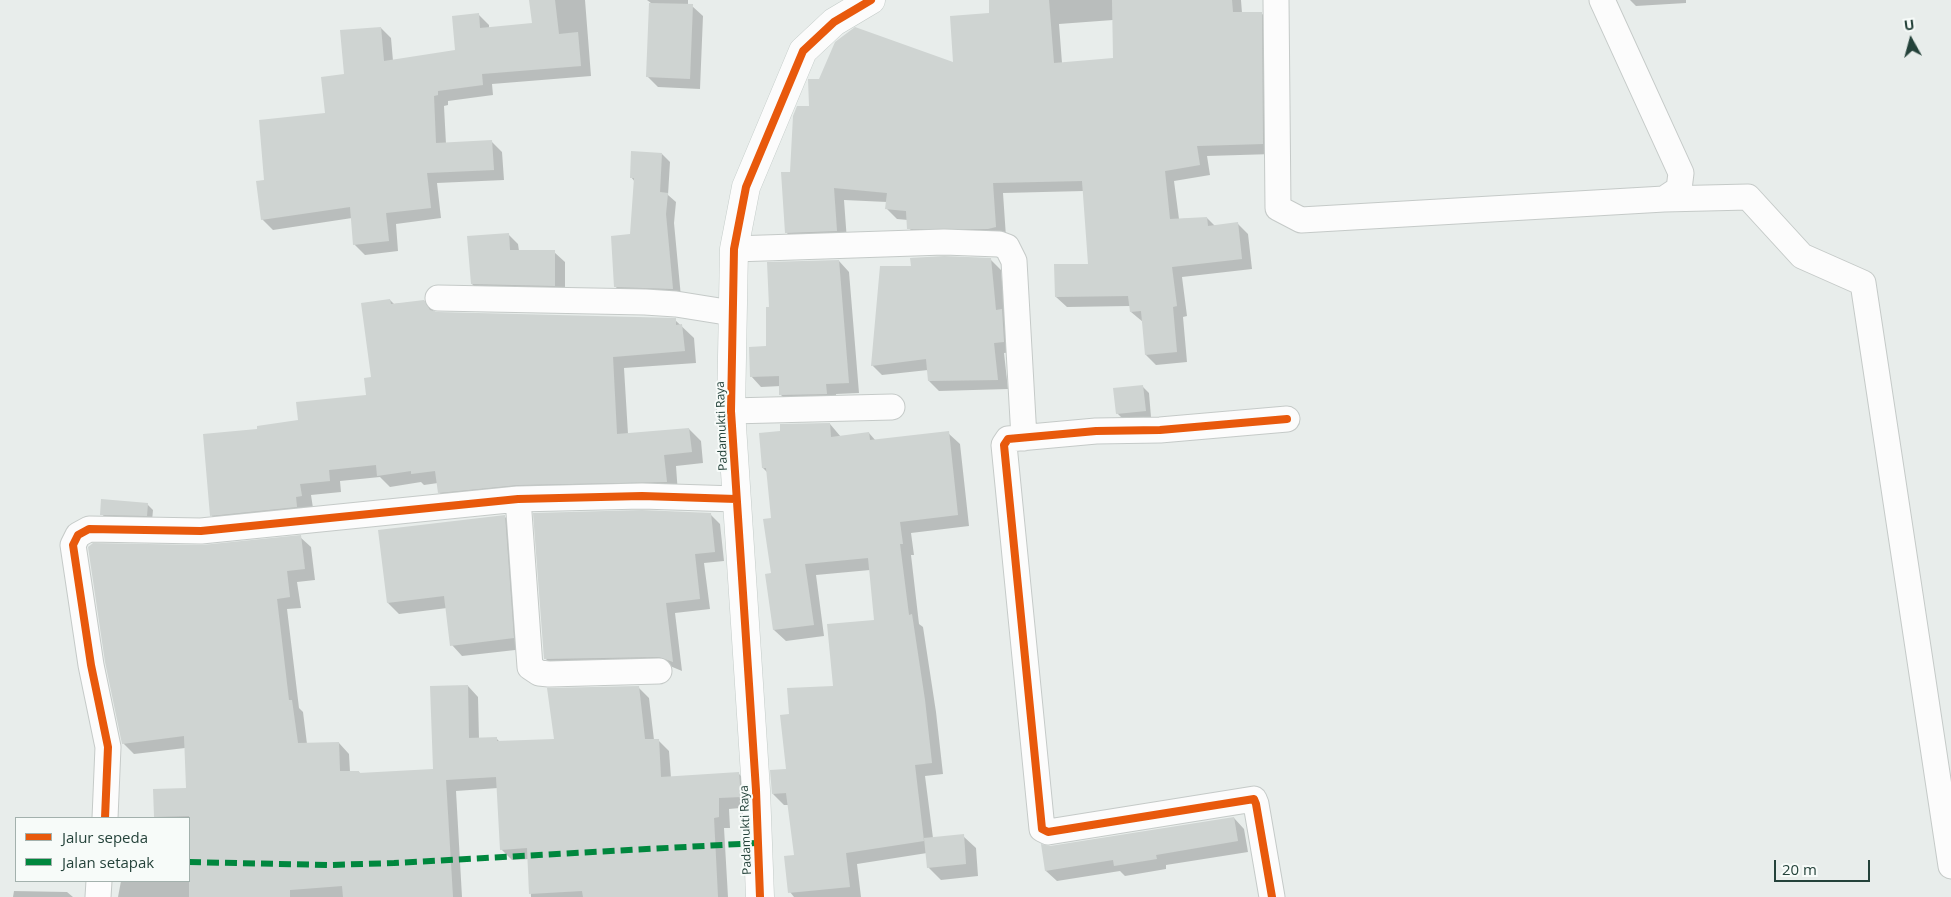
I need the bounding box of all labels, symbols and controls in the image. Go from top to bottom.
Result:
north arrow [1886,15,1936,65]
text: U [1903,15,1916,35]
street label: Padamukti Raya [713,381,731,471]
street label: Padamukti Raya [737,785,755,875]
legend [15,817,190,882]
text: Jalur sepeda [62,827,148,847]
scale bar [1776,850,1872,882]
text: Jalan setapak [62,852,154,872]
text: 20 m [1782,859,1817,879]

